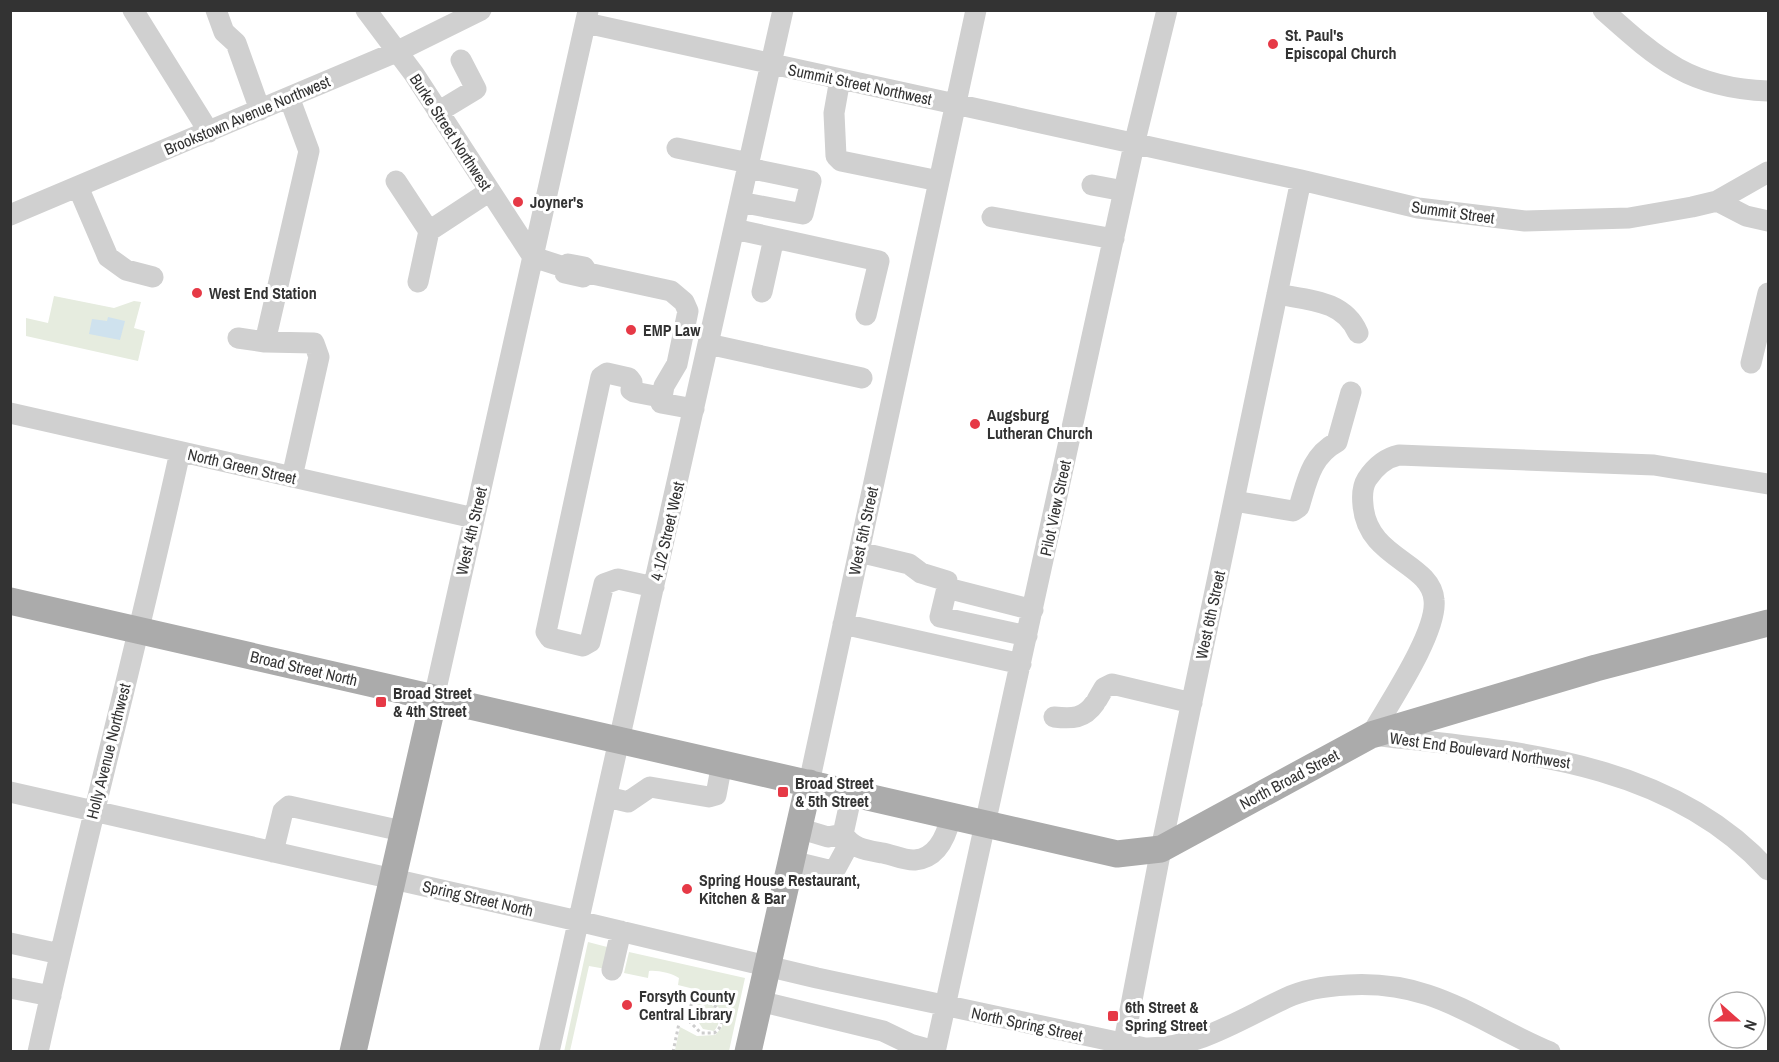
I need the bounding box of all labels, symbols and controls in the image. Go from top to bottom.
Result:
place label: St. Paul's Episcopal Church [1285,24,1397,64]
marker: St. Paul's Episcopal Church [1266,37,1280,51]
street label: Summit Street Northwest [786,58,934,110]
street label: Burke Street Northwest [405,69,497,195]
street label: Brookstown Avenue Northwest [161,70,334,160]
place label: Joyner's [530,191,583,213]
marker: Joyner's [511,195,525,209]
street label: Summit Street [1410,195,1496,229]
place label: West End Station [209,282,317,304]
marker: West End Station [190,286,204,300]
place label: EMP Law [643,319,701,341]
marker: EMP Law [624,323,638,337]
place label: Augsburg Lutheran Church [987,404,1093,444]
marker: Augsburg Lutheran Church [968,417,982,431]
street label: North Green Street [186,443,299,489]
street label: Pilot View Street [1034,458,1076,558]
street label: 4 1/2 Street West [645,479,689,583]
street label: West 4th Street [450,484,492,577]
street label: West 5th Street [843,484,883,577]
street label: West 6th Street [1190,568,1230,661]
street label: Broad Street North [248,645,360,691]
street label: Holly Avenue Northwest [81,681,136,821]
place label: Broad Street & 4th Street [393,682,472,722]
marker: Broad Street & 4th Street [374,695,388,709]
street label: West End Boulevard Northwest [1388,726,1572,774]
street label: North Broad Street [1236,743,1343,814]
place label: Broad Street & 5th Street [795,772,874,812]
marker: Broad Street & 5th Street [776,785,790,799]
place label: Spring House Restaurant, Kitchen & Bar [699,869,860,909]
street label: Spring Street North [420,875,536,921]
marker: Spring House Restaurant, Kitchen & Bar [680,882,694,896]
place label: Forsyth County Central Library [639,985,736,1025]
north arrow [1707,990,1767,1050]
place label: 6th Street & Spring Street [1125,996,1208,1036]
marker: Forsyth County Central Library [620,998,634,1012]
street label: North Spring Street [969,1001,1085,1047]
marker: 6th Street & Spring Street [1106,1009,1120,1023]
text: N [1739,1017,1763,1034]

